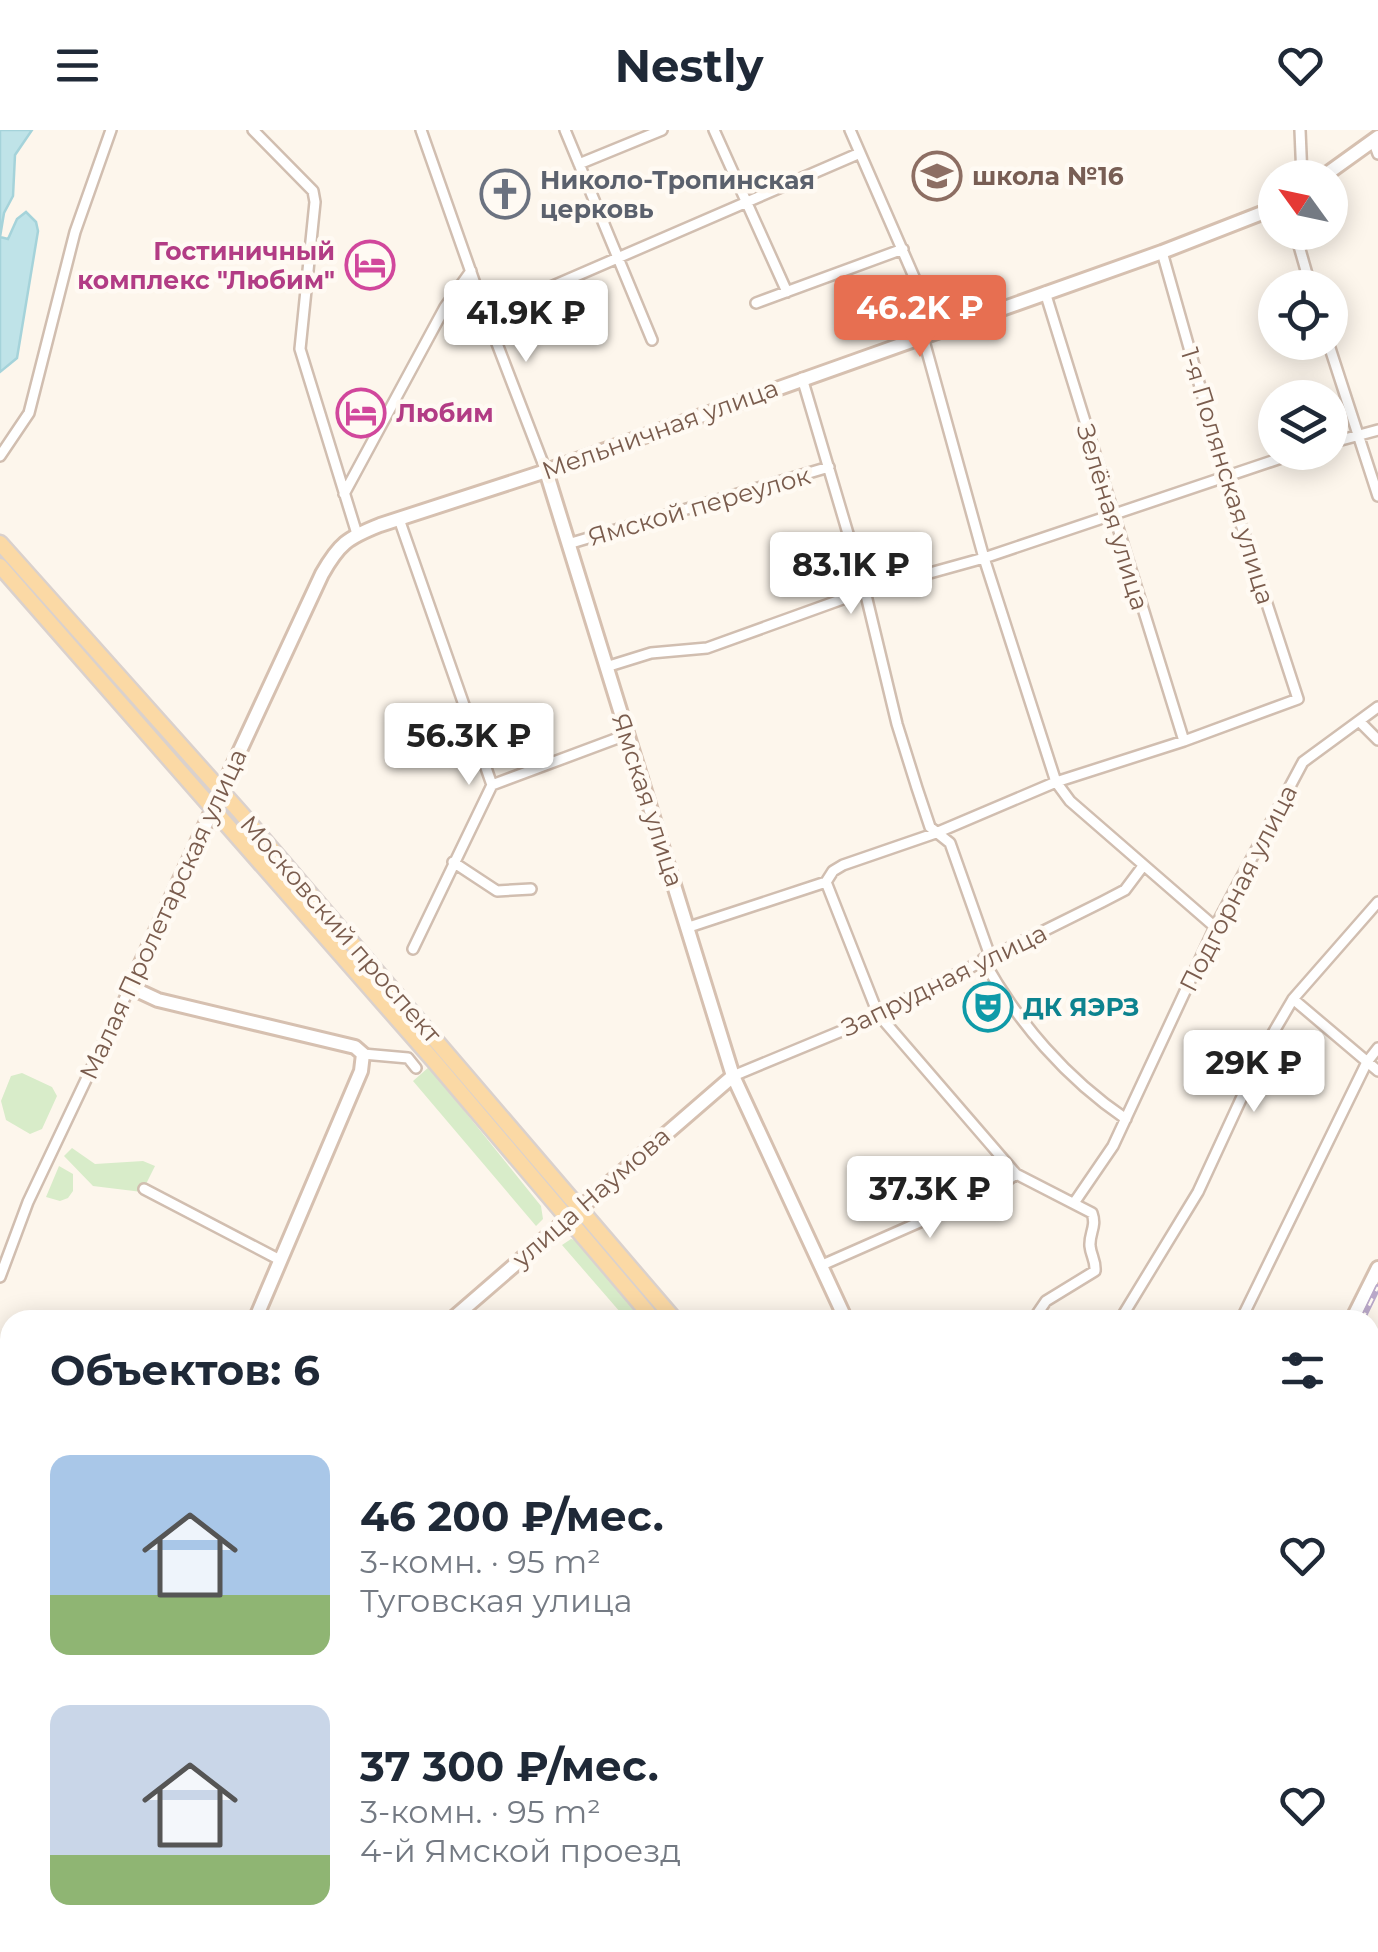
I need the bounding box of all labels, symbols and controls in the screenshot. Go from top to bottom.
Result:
icon: menu [50,38,105,93]
text: Nestly [615,38,763,93]
icon: heart [1273,38,1328,93]
school or university icon: школа №16 [911,150,963,202]
north arrow [1258,160,1348,250]
map controls [1258,160,1348,470]
place label: школа №16 [972,161,1124,191]
place label: Николо-Тропинская церковь [540,165,815,224]
church icon: Николо-Тропинская церковь [479,168,531,220]
place label: Гостиничный комплекс "Любим" [77,236,335,295]
hotel icon: Гостиничный комплекс "Любим" [344,239,396,291]
button: locate [1258,270,1348,360]
pin: 46.2K ₽ [828,275,1012,360]
pin: 41.9K ₽ [434,280,618,365]
text: 46.2K ₽ [856,288,984,327]
text: 41.9K ₽ [466,293,586,332]
street label: 1-я Полянская улица [1175,344,1281,608]
street label: Мельничная улица [538,372,782,486]
button: layers [1258,380,1348,470]
hotel icon: Любим [335,387,387,439]
place label: Любим [396,398,494,428]
street label: Зелёная улица [1070,420,1156,614]
street label: Ямской переулок [584,460,814,552]
pin: 83.1K ₽ [759,532,943,617]
text: 83.1K ₽ [792,545,910,584]
pin: 56.3K ₽ [377,703,561,788]
street label: Ямская улица [606,709,690,891]
text: 56.3K ₽ [407,716,531,755]
street label: Малая Пролетарская улица [73,744,253,1084]
street label: Подгорная улица [1173,779,1303,997]
street label: Московский проспект [234,809,448,1049]
street label: Запрудная улица [836,917,1052,1043]
theatre icon: ДК ЯЭРЗ [962,981,1014,1033]
place label: ДК ЯЭРЗ [1023,992,1139,1022]
pin: 29K ₽ [1184,1030,1324,1115]
text: 29K ₽ [1206,1043,1302,1082]
street label: улица Наумова [505,1120,676,1274]
pin: 37.3K ₽ [838,1156,1022,1241]
text: 37.3K ₽ [869,1169,991,1208]
icon: filters [1275,1343,1330,1398]
text: Объектов: 6 [50,1344,320,1396]
text: 46 200 ₽/мес. [360,1490,664,1542]
icon: home [130,1495,250,1615]
icon: heart [1275,1528,1330,1583]
text: 3-комн. · 95 m² [360,1542,601,1581]
text: Туговская улица [360,1581,632,1620]
text: 37 300 ₽/мес. [360,1740,659,1792]
icon: home [130,1745,250,1865]
icon: heart [1275,1778,1330,1833]
text: 3-комн. · 95 m² [360,1792,601,1831]
text: 4-й Ямской проезд [360,1831,681,1870]

